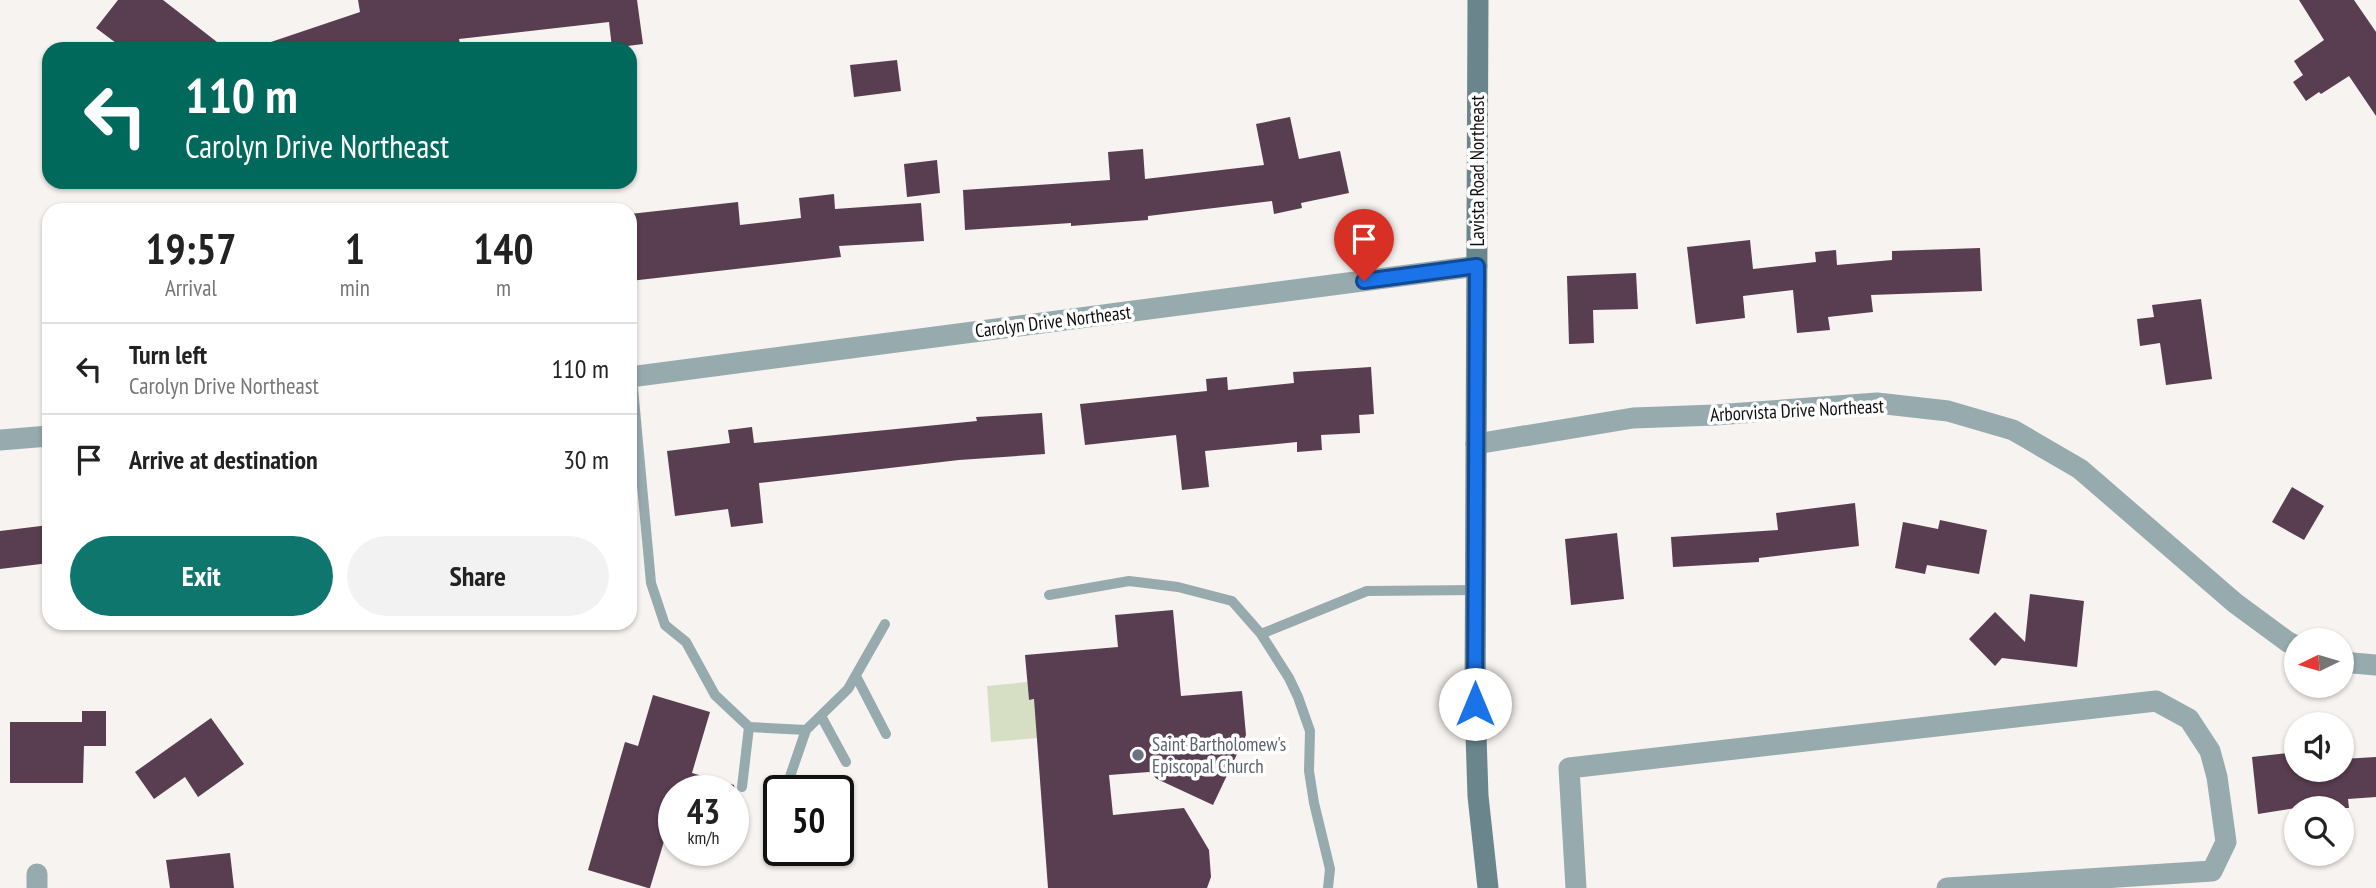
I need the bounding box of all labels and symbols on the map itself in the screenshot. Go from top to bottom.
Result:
street label: Lavista Road Northeast [1465,95,1489,247]
pin [1334,209,1394,281]
street label: Carolyn Drive Northeast [974,299,1133,342]
street label: Arborvista Drive Northeast [1710,393,1885,427]
north arrow [2284,628,2354,698]
position arrow [1438,667,1512,741]
place label: Saint Bartholomew's Episcopal Church [1152,732,1286,778]
marker: Saint Bartholomew's Episcopal Church [1130,747,1146,763]
speed limit sign: 50 [763,775,854,866]

